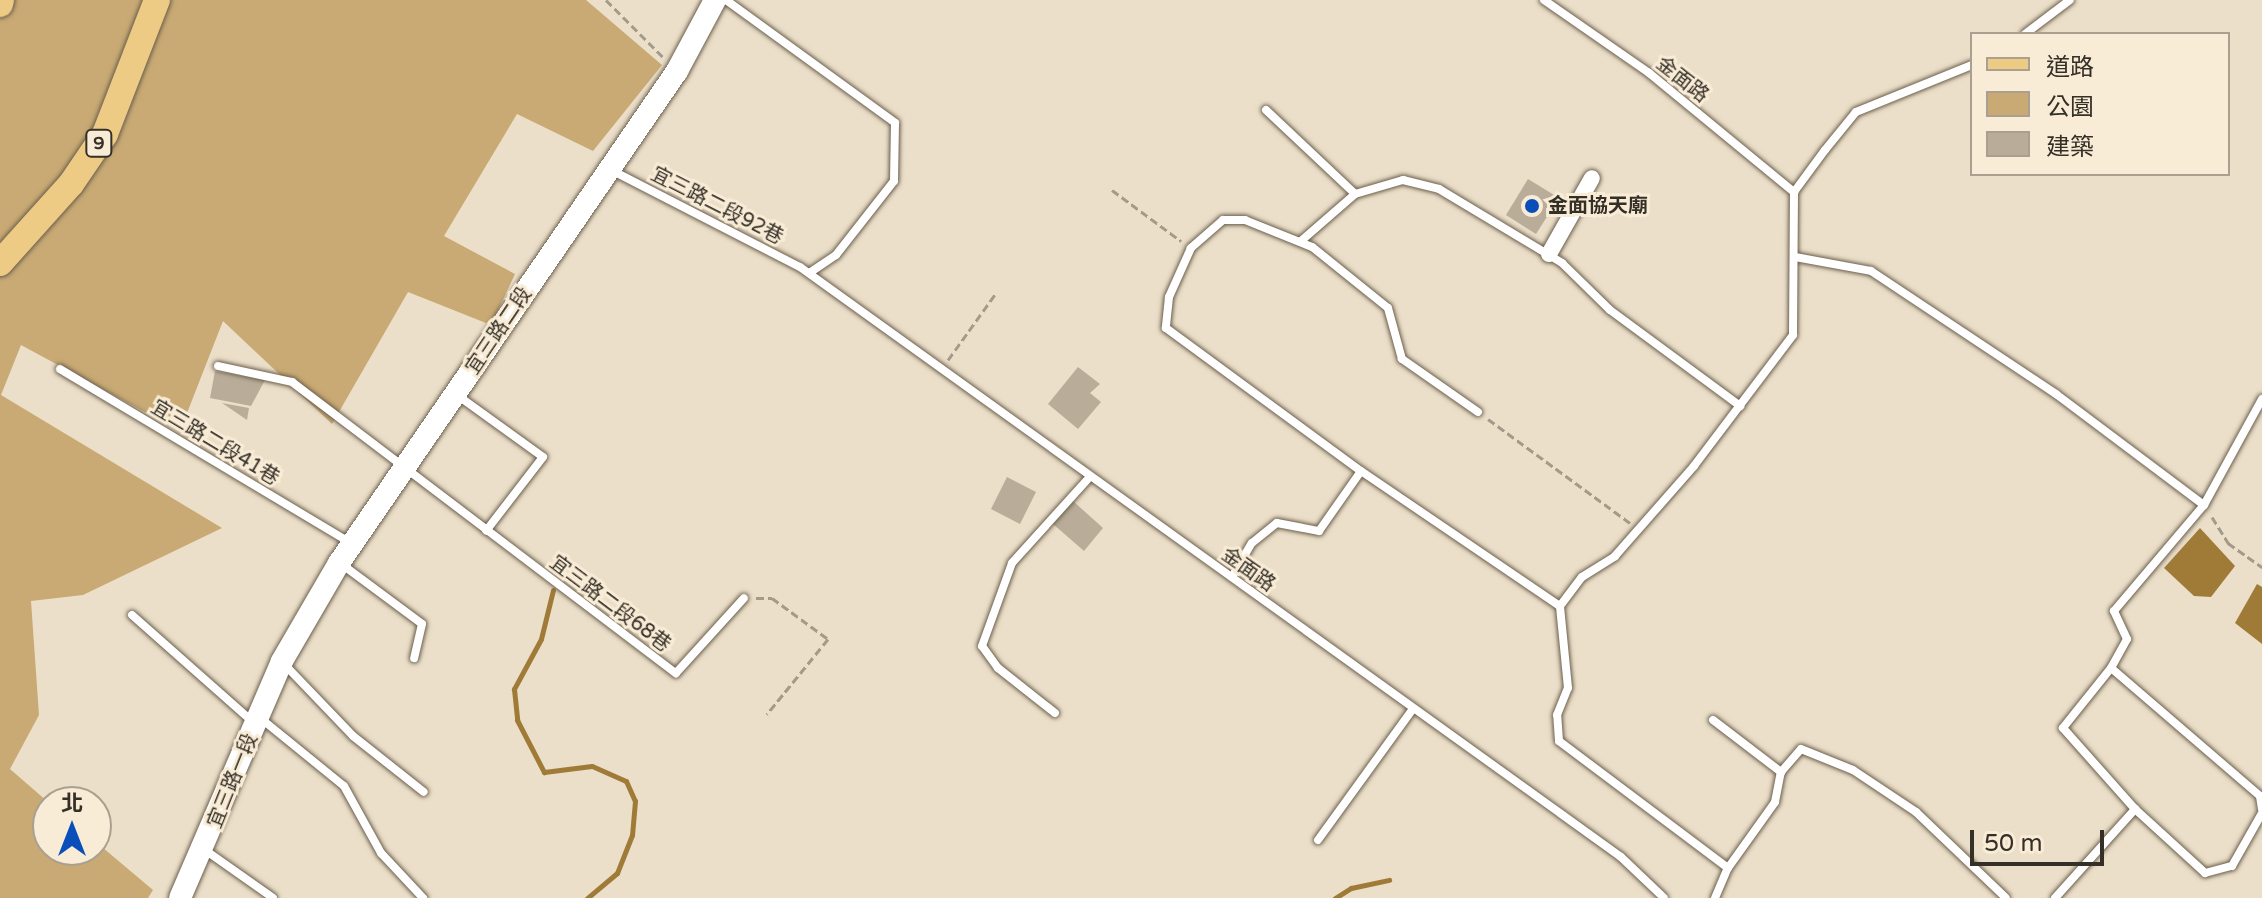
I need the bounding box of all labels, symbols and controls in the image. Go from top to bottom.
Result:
legend [1970,32,2230,176]
street label: 金面路 [1651,52,1713,108]
text: 道路 [2046,53,2094,82]
text: 公園 [2046,93,2094,122]
road number: 9 [85,129,113,157]
text: 建築 [2046,133,2094,162]
street label: 宜三路二段92巷 [647,162,787,250]
place label: 金面協天廟 [1548,194,1648,218]
marker: 金面協天廟 [1523,197,1541,215]
street label: 宜三路二段 [461,283,537,379]
street label: 宜三路二段41巷 [147,395,283,491]
street label: 金面路 [1217,543,1279,597]
street label: 宜三路二段68巷 [545,551,675,657]
street label: 宜三路一段 [203,730,263,832]
north arrow [32,786,112,866]
text: 北 [61,791,83,817]
scale bar [1974,814,2108,864]
text: 50 m [1984,829,2042,858]

